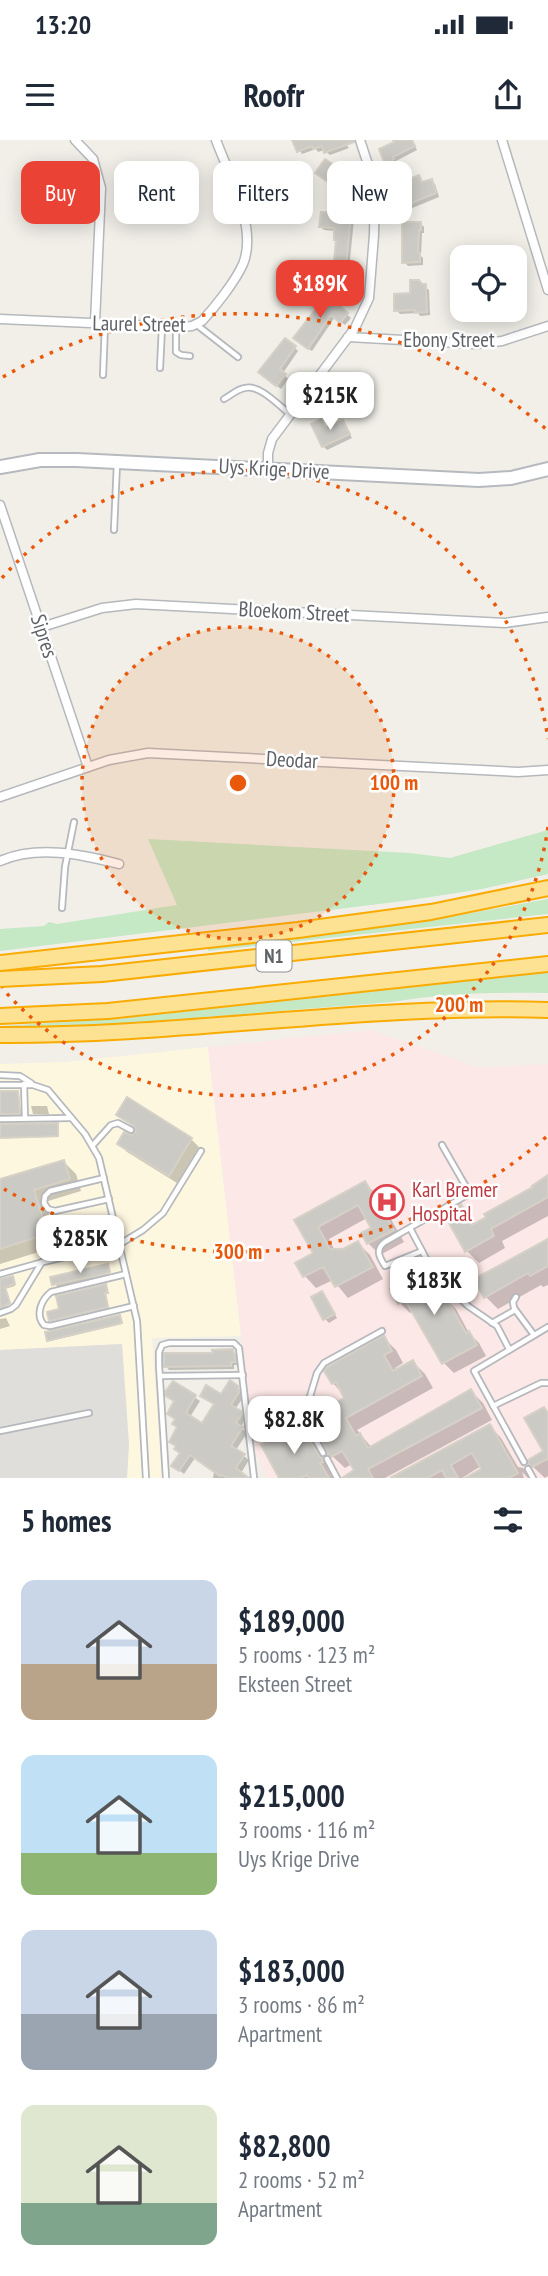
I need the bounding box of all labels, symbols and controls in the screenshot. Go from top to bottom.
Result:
text: 13:20 [35,8,91,41]
text: Roofr [244,74,304,116]
icon: menu [21,76,59,114]
icon: share [489,76,527,114]
chip: Buy [21,161,100,224]
chip: Rent [114,161,199,224]
chip: Filters [213,161,313,224]
chip: New [327,161,412,224]
map controls [450,245,527,322]
button: locate [450,245,527,322]
pin: $189K [271,260,369,320]
text: $189K [292,268,348,297]
street label: Laurel Street [92,309,186,338]
street label: Ebony Street [403,326,495,353]
pin: $215K [281,372,379,432]
text: $215K [302,380,358,409]
street label: Uys Krige Drive [218,452,330,485]
street label: Bloekom Street [238,595,350,628]
street label: Sipres [25,611,64,661]
street label: Deodar [265,745,319,774]
text: 100 m [370,769,418,796]
centre of rings [226,771,250,795]
road number: N1 [256,940,292,972]
text: 200 m [435,991,483,1018]
place label: Karl Bremer Hospital [412,1176,498,1227]
hospital icon: Karl Bremer Hospital [368,1183,406,1221]
pin: $285K [31,1216,129,1275]
text: $285K [52,1223,108,1252]
text: 300 m [214,1238,262,1265]
pin: $183K [385,1258,483,1317]
text: $183K [406,1265,462,1294]
pin: $82.8K [237,1396,351,1456]
text: $82.8K [264,1404,324,1433]
text: 5 homes [21,1501,112,1540]
icon: filters [489,1501,527,1539]
text: $189,000 [238,1601,345,1640]
icon: home [77,1608,161,1692]
text: 5 rooms · 123 m² [238,1640,375,1669]
text: Eksteen Street [238,1669,352,1698]
text: $215,000 [238,1776,345,1815]
icon: home [77,1783,161,1867]
text: 3 rooms · 116 m² [238,1815,375,1844]
text: Uys Krige Drive [238,1844,360,1873]
text: $183,000 [238,1951,345,1990]
icon: home [77,1958,161,2042]
text: 3 rooms · 86 m² [238,1990,365,2019]
text: Apartment [238,2019,322,2048]
text: $82,800 [238,2126,331,2165]
icon: home [77,2133,161,2217]
text: 2 rooms · 52 m² [238,2165,365,2194]
text: Apartment [238,2194,322,2223]

